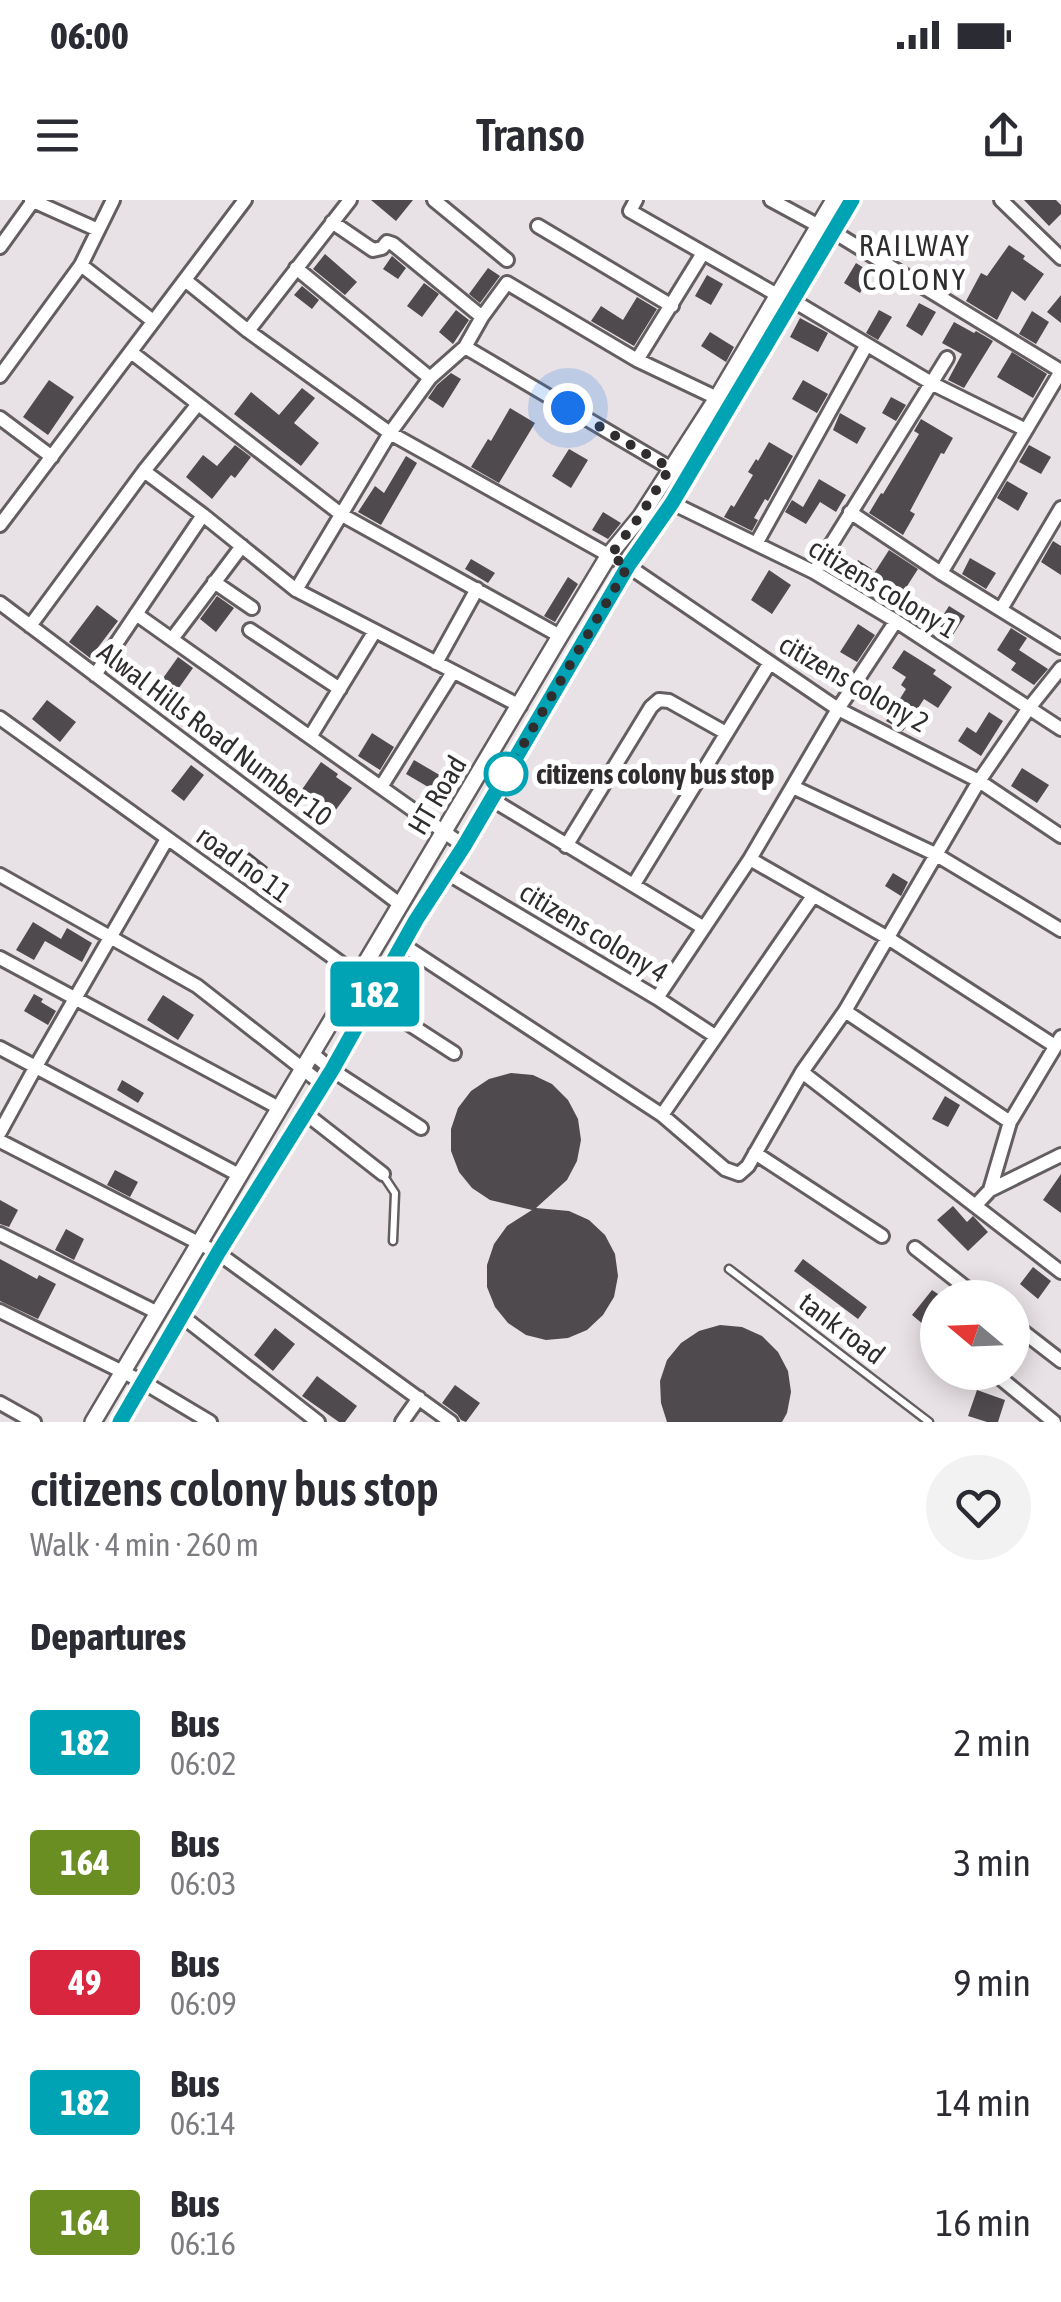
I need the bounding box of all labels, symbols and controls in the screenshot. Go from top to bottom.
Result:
text: 06:00 [50,14,129,57]
icon: menu [30,108,85,163]
icon: share [976,108,1031,163]
text: Transo [476,109,585,161]
district label: RAILWAY COLONY [859,228,971,296]
your location [543,383,593,433]
street label: citizens colony 1 [803,531,963,645]
street label: citizens colony 2 [774,627,934,739]
street label: Alwal Hills Road Number 10 [92,636,338,832]
street label: HT Road [401,750,473,840]
marker: citizens colony bus stop [485,753,527,795]
place label: citizens colony bus stop [536,758,775,790]
street label: road no 11 [191,819,297,909]
street label: citizens colony 4 [514,875,674,989]
line badge: 182 [318,962,432,1026]
text: 182 [350,974,400,1014]
north arrow [920,1280,1030,1390]
map controls [920,1280,1030,1390]
street label: tank road [793,1286,891,1370]
button: heart [926,1455,1031,1560]
text: citizens colony bus stop [30,1461,439,1516]
text: Walk · 4 min · 260 m [30,1526,259,1563]
text: Departures [30,1615,186,1658]
text: Bus [170,1702,220,1745]
text: 2 min [953,1721,1031,1764]
text: 182 [60,1722,110,1762]
text: 06:02 [170,1745,237,1782]
text: Bus [170,1822,220,1865]
text: 3 min [953,1841,1031,1884]
text: 164 [60,1842,110,1882]
text: 06:03 [170,1865,237,1902]
text: Bus [170,1942,220,1985]
text: 9 min [953,1961,1031,2004]
text: 49 [69,1962,101,2002]
text: 06:09 [170,1985,237,2022]
text: Bus [170,2062,220,2105]
text: 14 min [936,2081,1031,2124]
text: 182 [60,2082,110,2122]
text: 06:14 [170,2105,236,2142]
text: Bus [170,2182,220,2225]
text: 16 min [936,2201,1031,2244]
text: 164 [60,2202,110,2242]
text: 06:16 [170,2225,236,2262]

